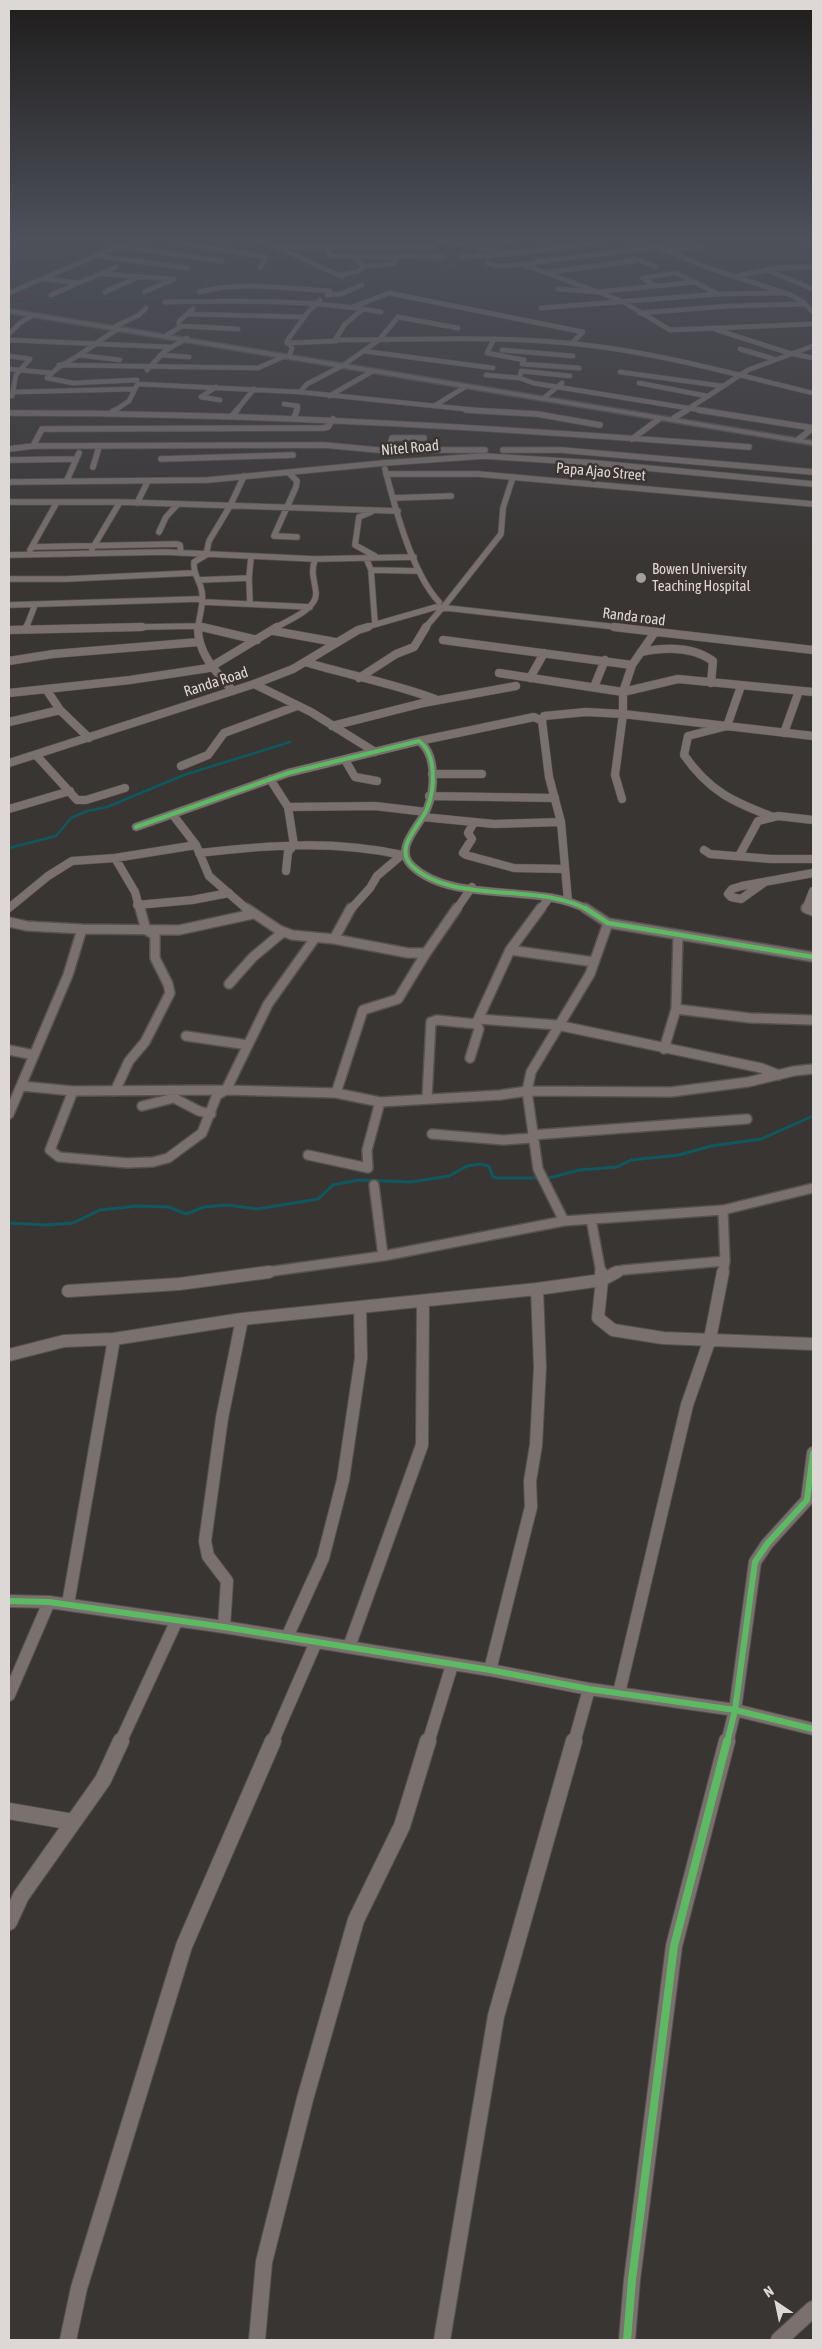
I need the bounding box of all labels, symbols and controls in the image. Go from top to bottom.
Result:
street label: Nitel Road [380,437,440,459]
street label: Papa Ajao Street [555,459,647,485]
place label: Bowen University Teaching Hospital [652,560,750,595]
marker: Bowen University Teaching Hospital [634,571,648,585]
street label: Randa road [601,604,667,630]
street label: Randa Road [182,663,250,701]
north arrow [752,2279,802,2329]
text: N [761,2283,777,2301]

